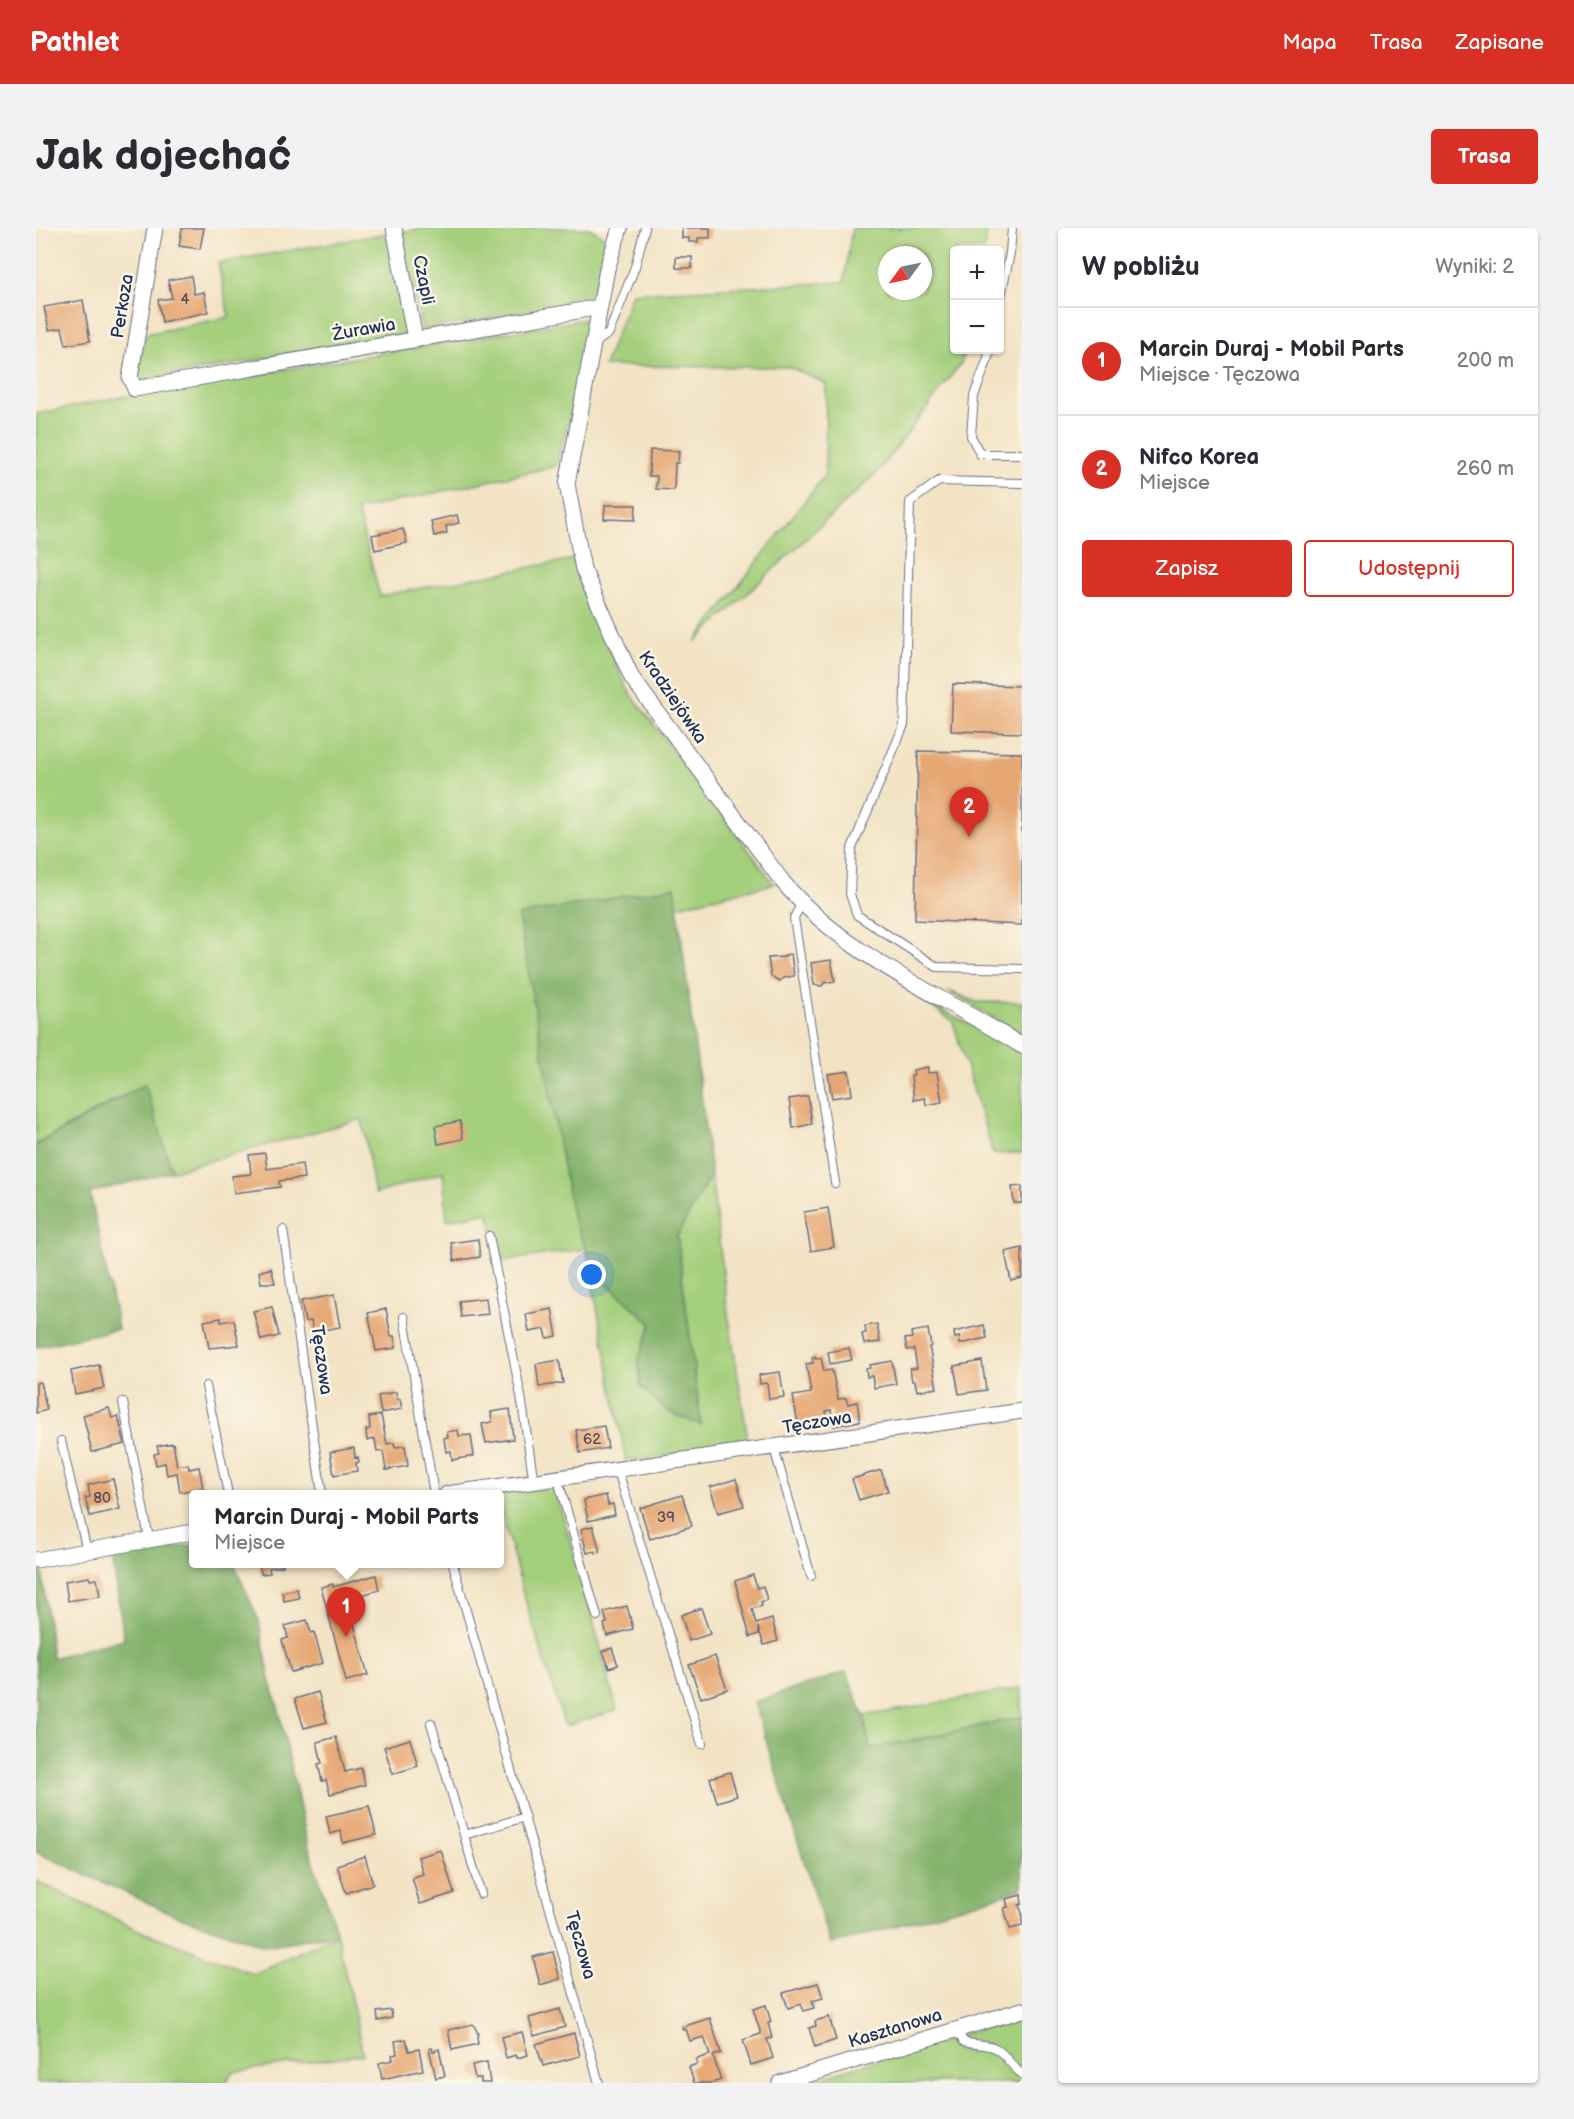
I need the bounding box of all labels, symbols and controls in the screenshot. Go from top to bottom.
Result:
text: Pathlet [30,26,119,59]
text: Mapa [1283,30,1337,55]
text: Trasa [1370,30,1423,55]
text: Zapisane [1456,30,1544,55]
button: Trasa [1431,129,1538,184]
text: Jak dojechać [36,131,291,182]
north arrow [878,246,932,300]
map controls [950,246,1004,354]
button: + [950,246,1004,300]
text: W pobliżu [1082,252,1200,283]
street label: Czapli [408,254,439,307]
text: Wyniki: 2 [1435,255,1514,279]
street label: Perkoza [107,272,138,340]
house number: 4 [180,290,190,309]
button: − [950,300,1004,354]
street label: Żurawia [330,313,397,346]
text: Marcin Duraj - Mobil Parts [1139,336,1404,363]
text: 1 [1097,349,1106,373]
text: 200 m [1457,349,1514,373]
text: Miejsce · Tęczowa [1139,363,1300,387]
text: Nifco Korea [1139,444,1259,471]
text: 2 [1096,457,1107,481]
text: 260 m [1456,457,1514,481]
text: Miejsce [1139,471,1210,495]
button: Zapisz [1082,540,1292,597]
button: Udostępnij [1304,540,1514,597]
street label: Kradziejówka [634,647,711,747]
pin: 2 [950,788,988,837]
your location [577,1260,606,1289]
street label: Tęczowa [306,1324,337,1396]
street label: Tęczowa [781,1407,853,1438]
house number: 62 [583,1430,601,1449]
house number: 80 [93,1489,111,1508]
popup [189,1490,504,1568]
text: Marcin Duraj - Mobil Parts [214,1504,479,1531]
house number: 39 [657,1508,675,1527]
text: Miejsce [214,1531,285,1555]
pin: 1 [326,1588,366,1637]
street label: Tęczowa [561,1909,600,1982]
street label: Kasztanowa [846,2004,944,2053]

